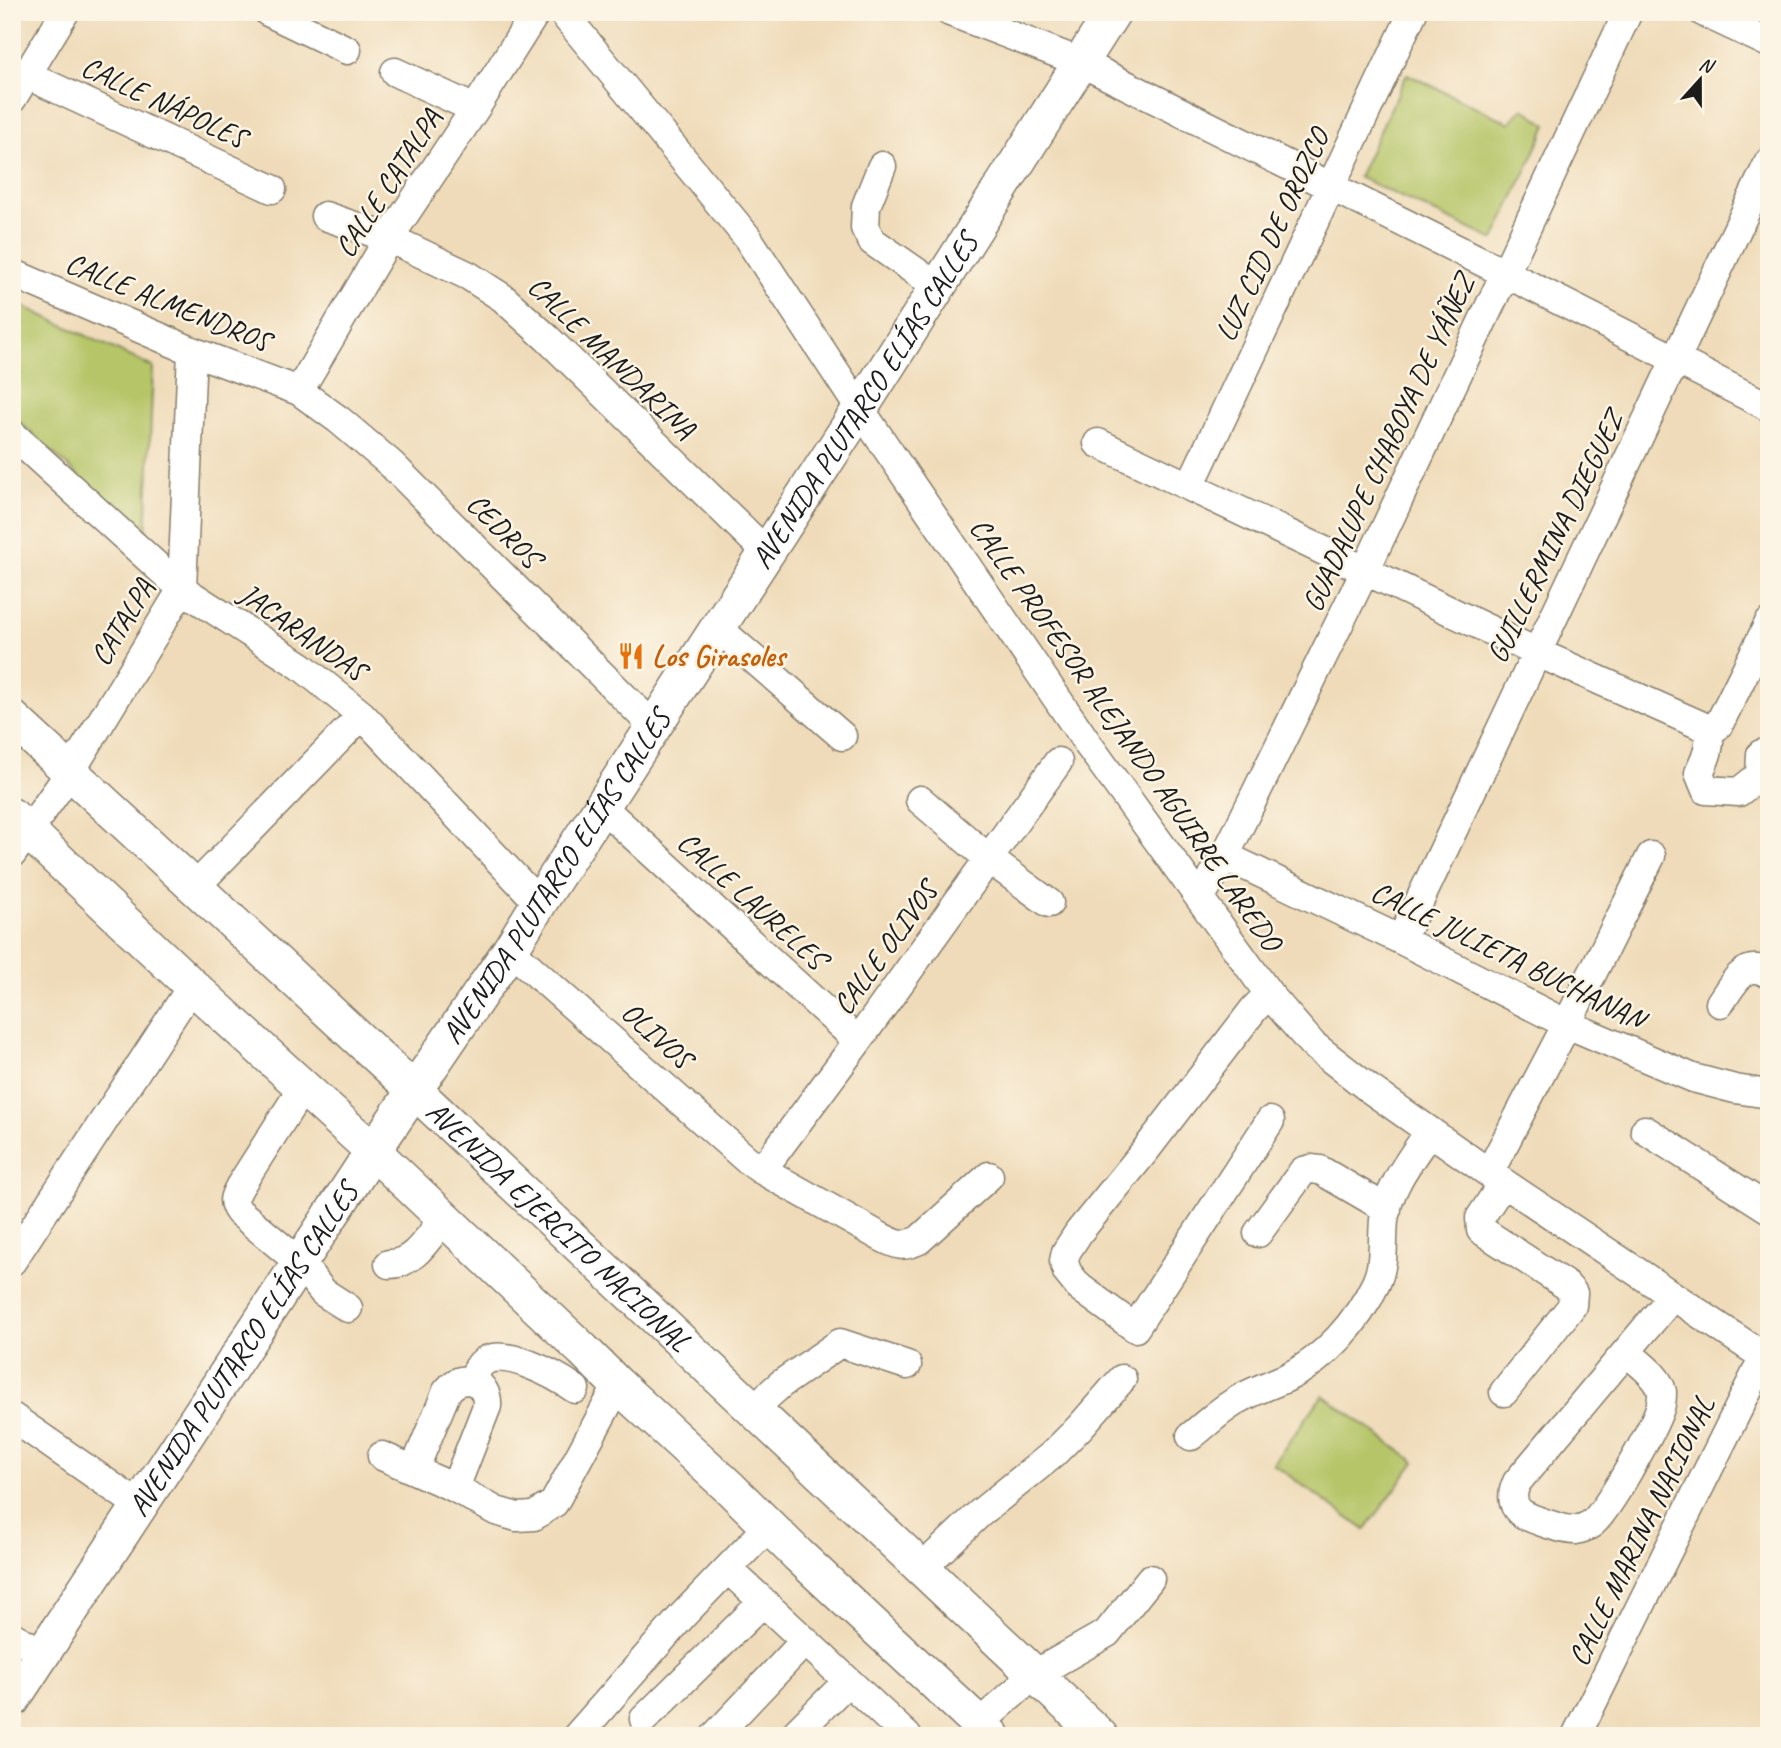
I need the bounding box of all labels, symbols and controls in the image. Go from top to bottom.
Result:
north arrow [1666,46,1736,116]
street label: CALLE NÁPOLES [76,47,256,159]
text: N [1696,52,1719,80]
street label: CALLE CATALPA [326,101,451,264]
street label: LUZ CID DE OROZCO [1206,120,1339,347]
street label: AVENIDA PLUTARCO ELÍAS CALLES [742,223,988,576]
street label: CALLE ALMENDROS [60,244,280,362]
street label: GUADALUPE CHABOYA DE YÁÑEZ [1293,265,1485,618]
street label: CALLE MANDARINA [520,267,705,447]
street label: GUILLERMINA DIEGUEZ [1478,401,1634,669]
street label: CEDROS [459,485,553,579]
street label: CALLE PROFESOR ALEJANDO AGUIRRE LAREDO [961,510,1292,960]
street label: CATALPA [81,571,163,672]
street label: JACARANDAS [231,573,377,692]
place label: Los Girasoles [652,637,789,675]
restaurant icon: Los Girasoles [616,641,646,671]
street label: AVENIDA PLUTARCO ELÍAS CALLES [433,699,681,1051]
street label: CALLE LAURELES [669,823,839,981]
street label: CALLE OLIVOS [824,870,949,1022]
street label: CALLE JULIETA BUCHANAN [1365,872,1655,1040]
street label: OLIVOS [613,993,704,1080]
street label: AVENIDA EJERCITO NACIONAL [418,1092,699,1360]
street label: AVENIDA PLUTARCO ELÍAS CALLES [119,1172,368,1523]
street label: CALLE MARINA NACIONAL [1559,1389,1723,1672]

